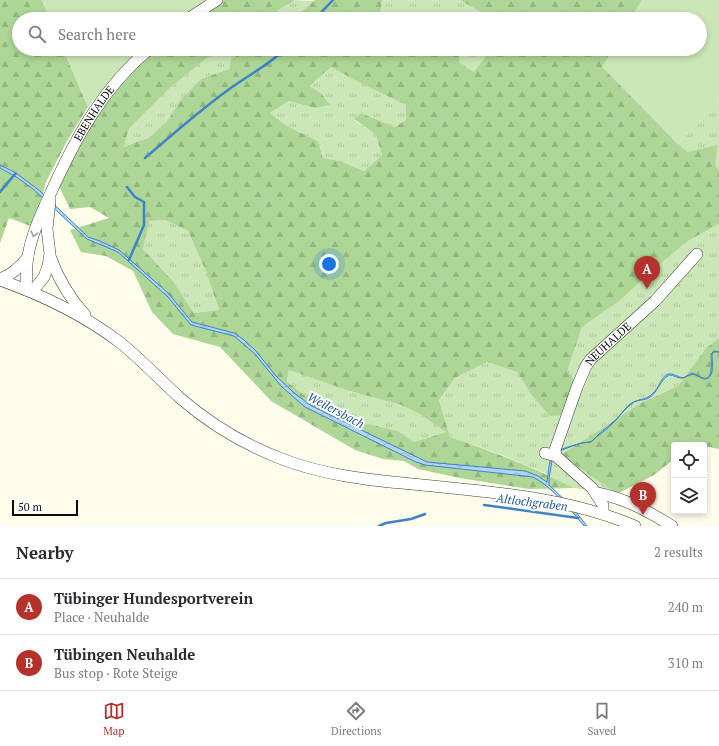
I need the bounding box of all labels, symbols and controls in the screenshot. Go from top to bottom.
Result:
search box [12,12,707,56]
icon: search [26,23,48,45]
text: Search here [58,24,136,44]
street label: EBENHALDE [71,83,117,143]
one-way arrow [30,231,39,238]
your location [319,254,339,274]
pin: A [634,256,660,289]
street label: NEUHALDE [582,319,634,368]
water label: Weilersbach [305,389,367,431]
map controls [671,442,707,514]
button: locate [671,442,707,478]
button: layers [671,478,707,514]
pin: B [630,482,656,515]
water label: Altlochgraben [494,490,569,514]
scale bar [12,498,78,517]
text: 50 m [18,500,42,514]
text: Nearby [16,541,74,564]
text: 2 results [654,543,703,561]
text: Tübinger Hundesportverein [54,588,253,608]
text: A [24,598,34,616]
text: 240 m [668,598,703,616]
text: Place · Neuhalde [54,608,149,626]
text: Tübingen Neuhalde [54,644,195,664]
text: B [25,654,33,672]
text: 310 m [668,654,703,672]
text: Bus stop · Rote Steige [54,664,178,682]
tab: Map [103,700,125,738]
tab: Directions [331,700,382,738]
tab: Saved [588,700,616,738]

